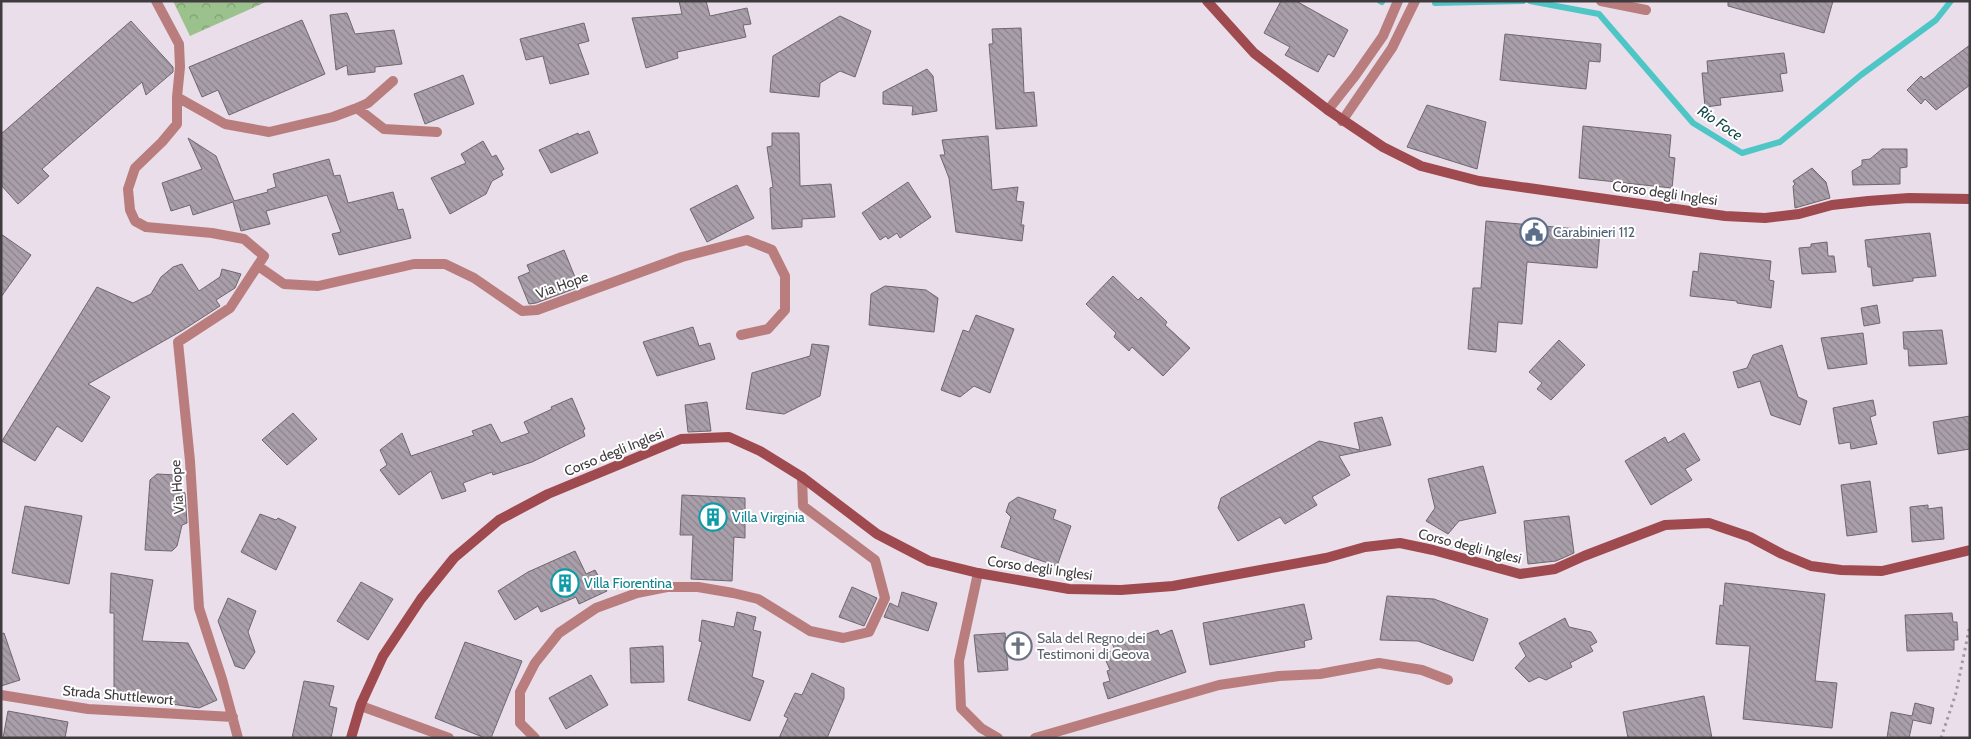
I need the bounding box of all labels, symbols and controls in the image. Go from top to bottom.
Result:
water label: Rio Foce [1694,102,1746,145]
street label: Corso degli Inglesi [1611,177,1719,209]
public building icon: Carabinieri 112 [1519,217,1549,247]
place label: Carabinieri 112 [1553,223,1635,241]
street label: Via Hope [533,267,591,303]
street label: Corso degli Inglesi [562,424,667,480]
street label: Via Hope [166,459,188,515]
building icon: Villa Virginia [698,502,728,532]
place label: Villa Virginia [732,508,805,526]
street label: Corso degli Inglesi [1416,524,1524,568]
street label: Corso degli Inglesi [986,552,1094,584]
building icon: Villa Fiorentina [550,568,580,598]
place label: Villa Fiorentina [584,574,672,592]
place label: Sala del Regno dei Testimoni di Geova [1037,629,1150,663]
church icon: Sala del Regno dei Testimoni di Geova [1003,631,1033,661]
street label: Strada Shuttlewort [62,681,174,709]

